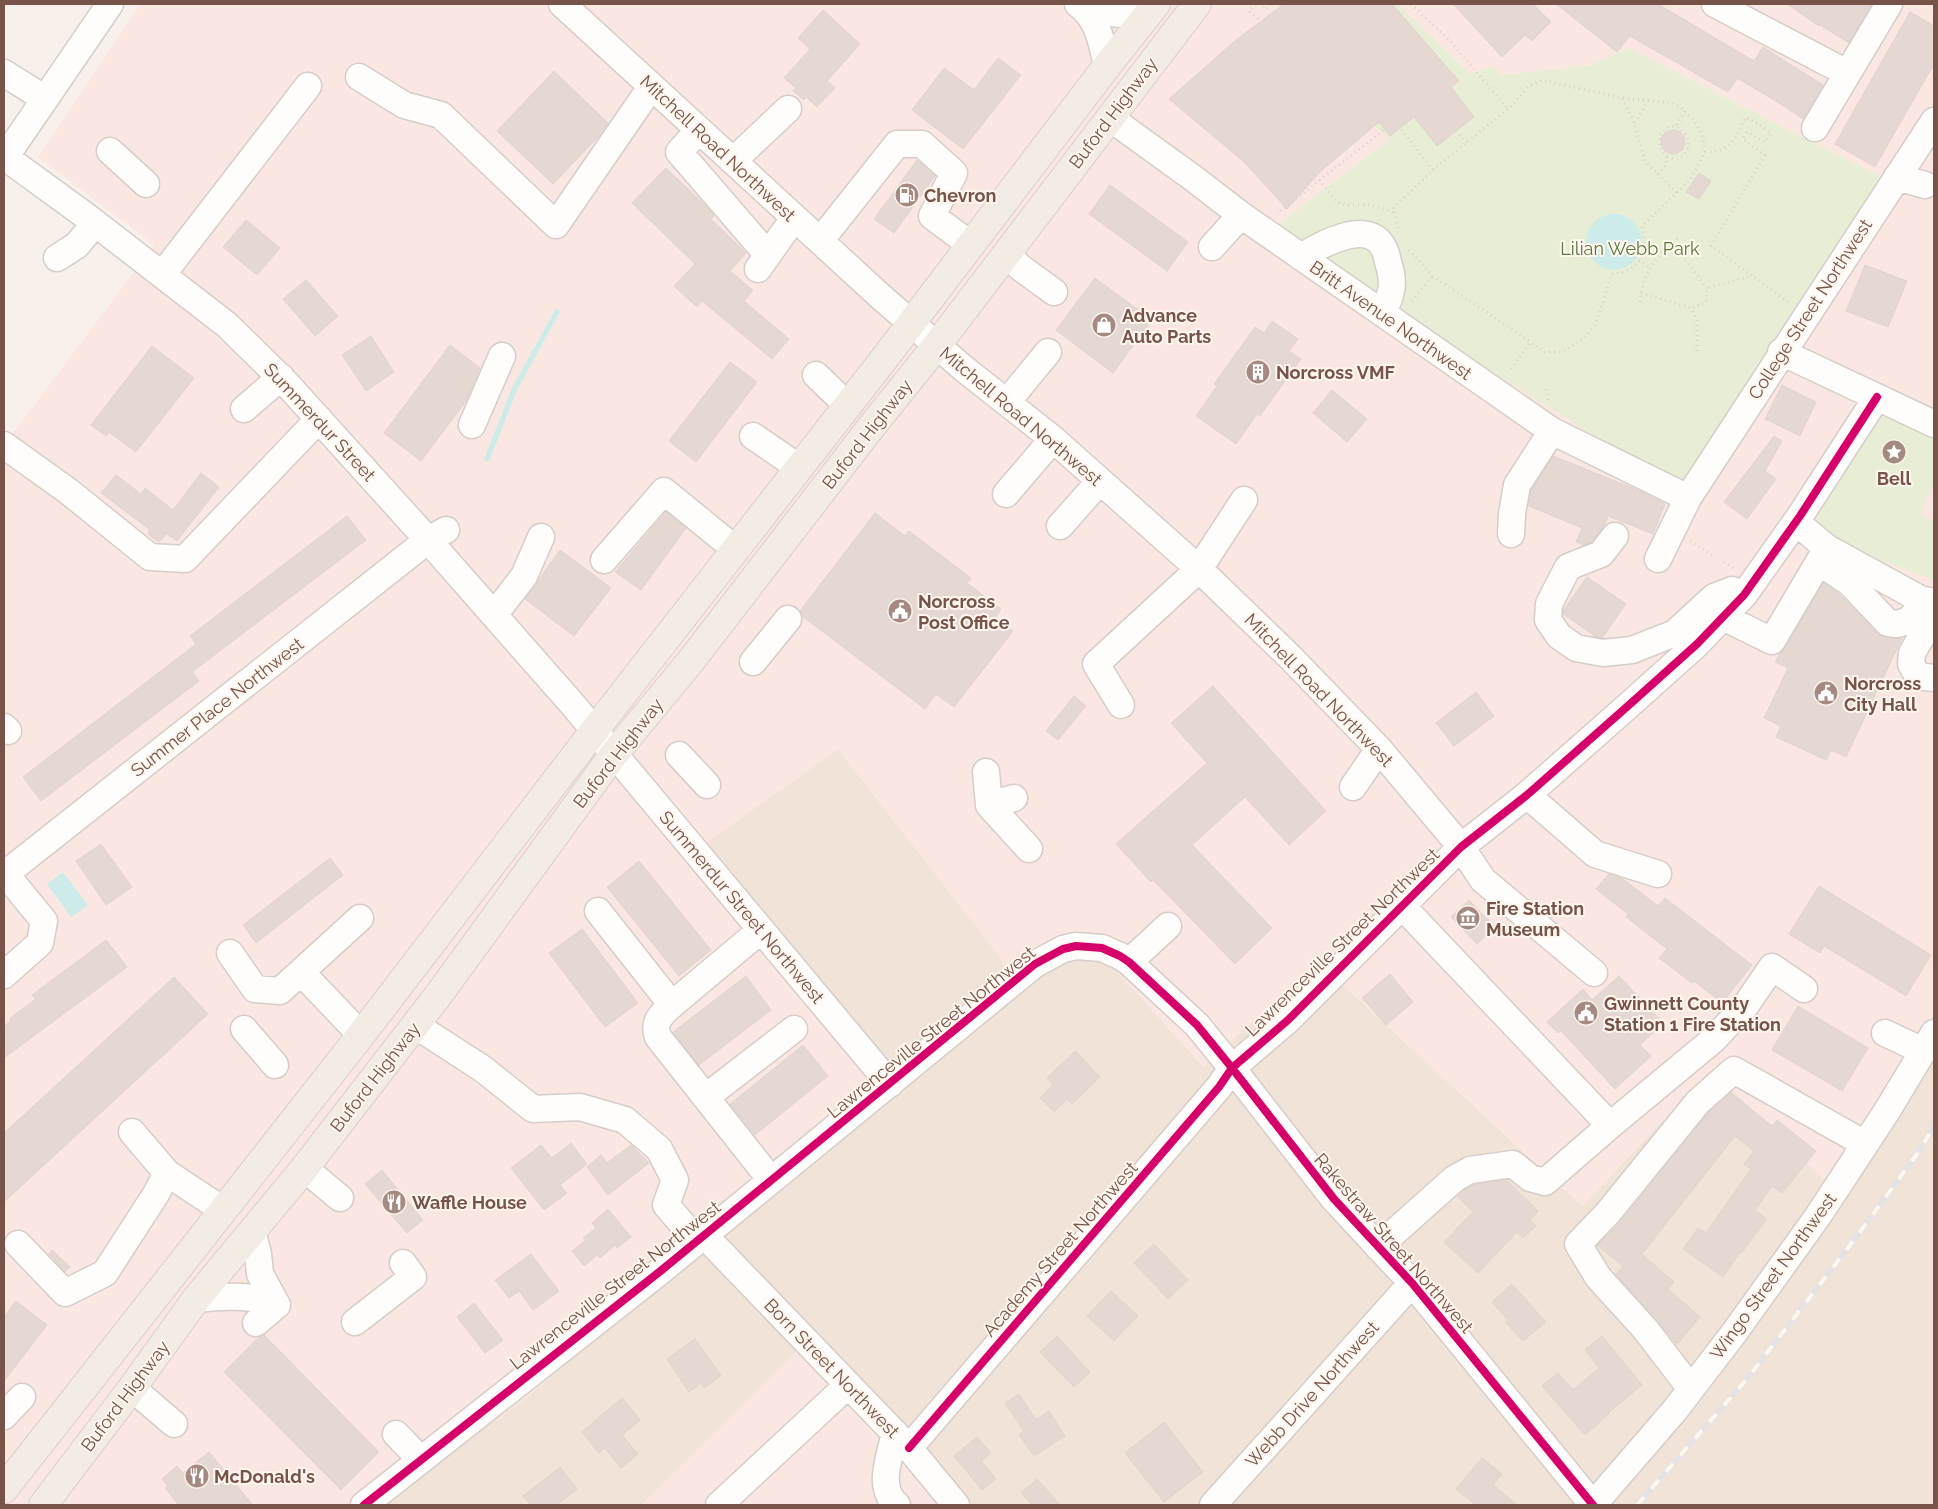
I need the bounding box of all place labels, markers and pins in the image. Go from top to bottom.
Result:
fuel station icon: Chevron [894,182,920,208]
place label: Chevron [924,185,996,206]
place label: Advance Auto Parts [1122,305,1211,347]
shop icon: Advance Auto Parts [1091,312,1117,338]
building icon: Norcross VMF [1245,359,1271,385]
place label: Norcross VMF [1276,362,1395,383]
place icon: Bell [1881,439,1907,465]
place label: Bell [1877,468,1912,489]
place label: Norcross Post Office [918,591,1010,633]
public building icon: Norcross Post Office [887,598,913,624]
place label: Norcross City Hall [1844,673,1921,715]
public building icon: Norcross City Hall [1813,680,1839,706]
place label: Fire Station Museum [1486,898,1584,940]
museum icon: Fire Station Museum [1455,905,1481,931]
place label: Gwinnett County Station 1 Fire Station [1604,993,1781,1035]
public building icon: Gwinnett County Station 1 Fire Station [1573,1000,1599,1026]
restaurant icon: Waffle House [381,1189,407,1215]
place label: Waffle House [412,1192,527,1213]
restaurant icon: McDonald's [184,1463,210,1489]
place label: McDonald's [214,1466,315,1487]

